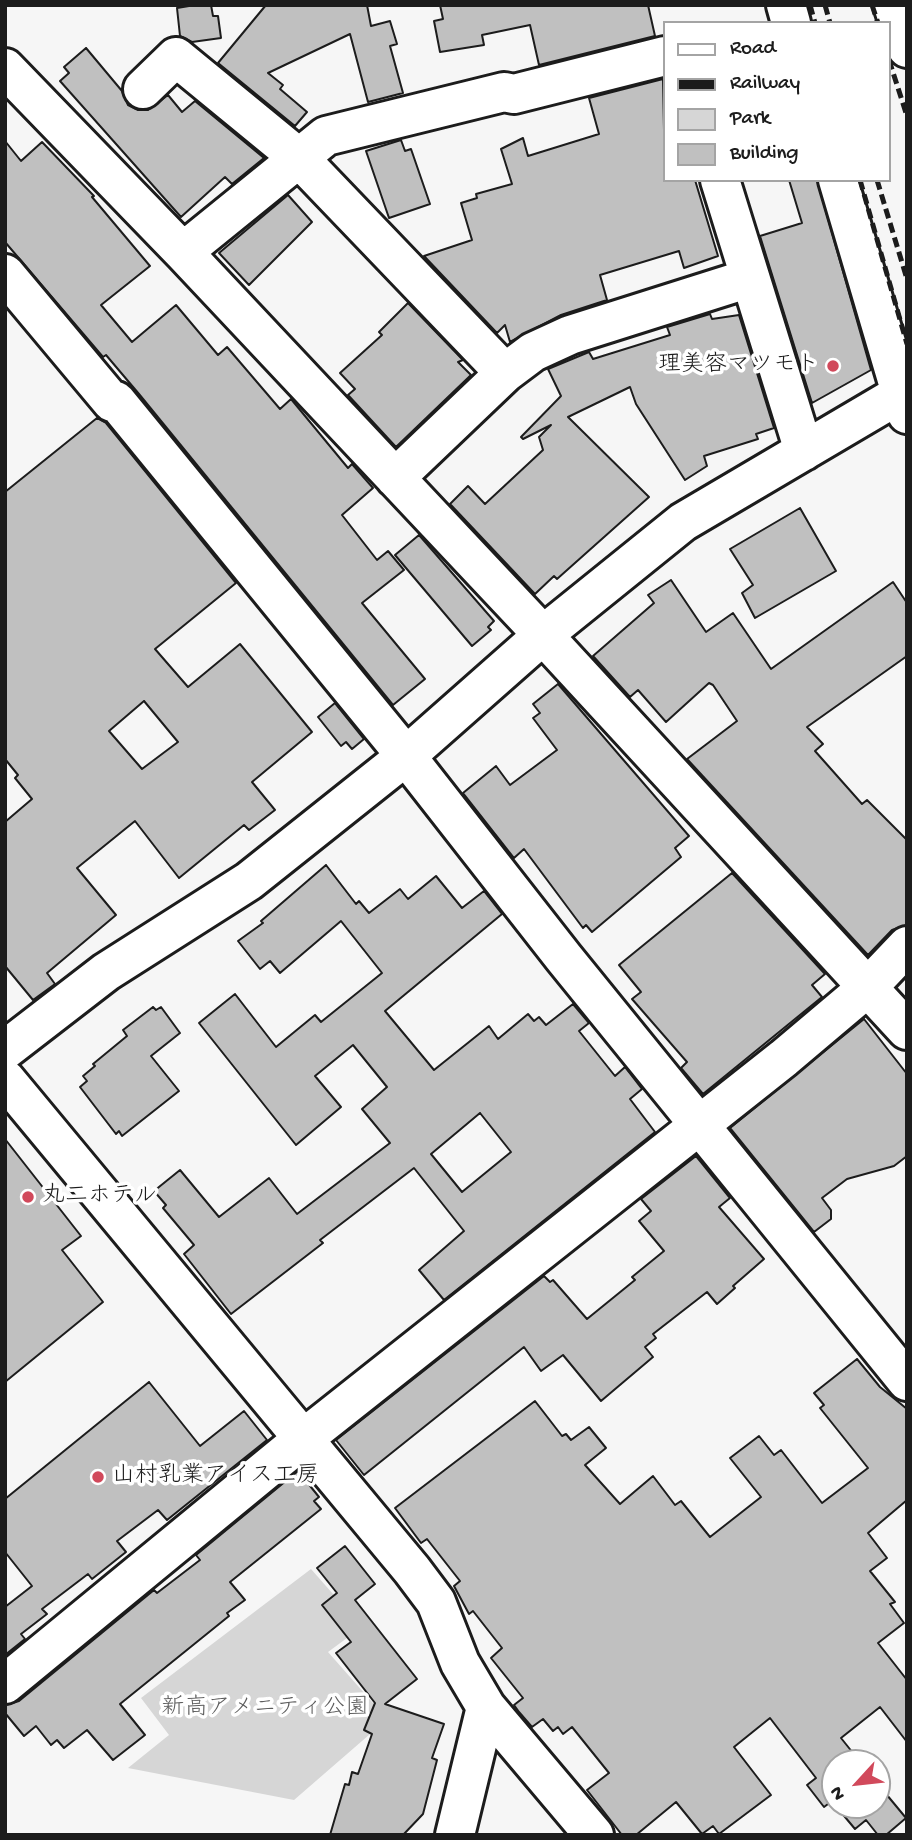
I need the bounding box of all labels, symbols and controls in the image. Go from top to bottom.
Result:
legend [664,21,891,182]
text: Road [730,37,776,62]
text: Railway [730,72,800,97]
text: Park [730,107,770,132]
text: Building [730,142,799,167]
place label: 理美容マツモト [658,352,819,380]
marker: 理美容マツモト [825,358,841,374]
place label: 丸二ホテル [42,1183,157,1211]
marker: 丸二ホテル [20,1189,36,1205]
place label: 山村乳業アイス工房 [112,1463,319,1491]
marker: 山村乳業アイス工房 [90,1469,106,1485]
park label: 新高アメニティ公園 [162,1695,368,1723]
north arrow [821,1749,891,1819]
text: N [826,1782,852,1804]

